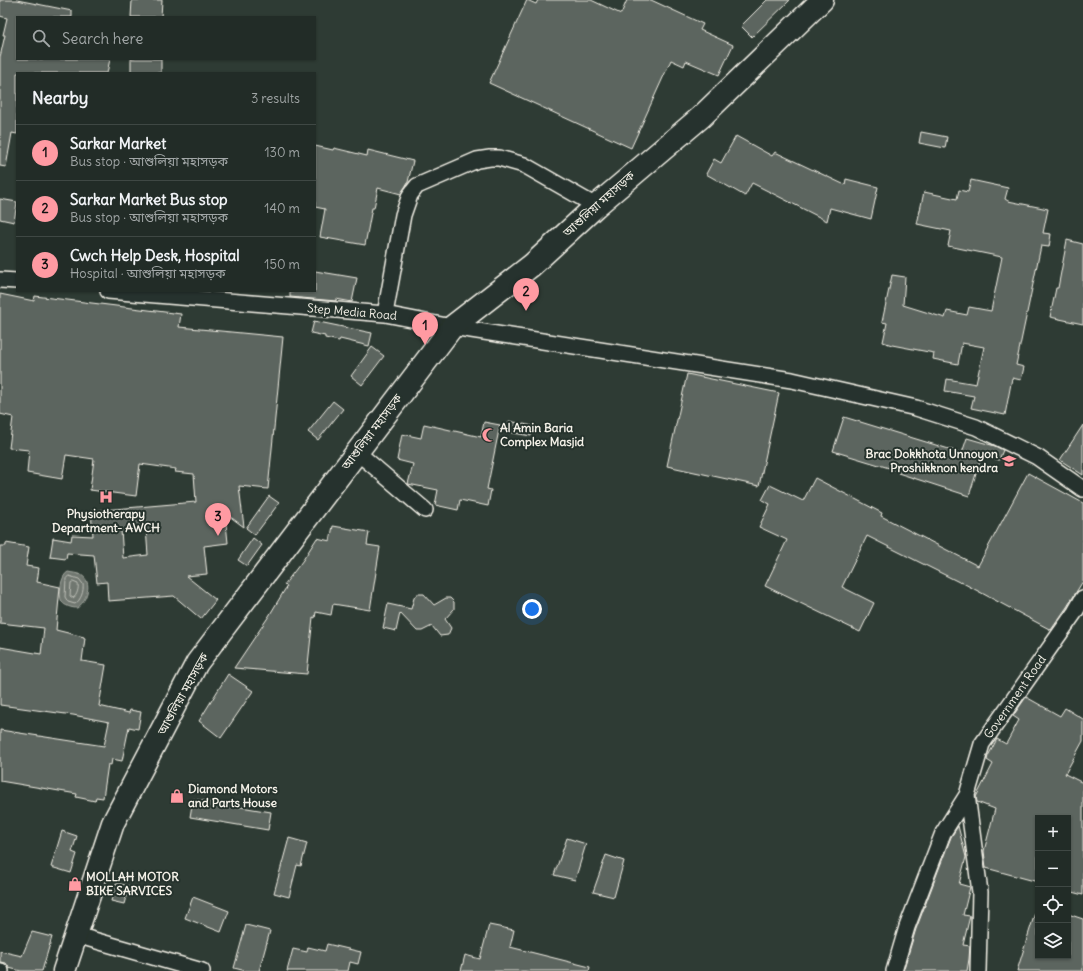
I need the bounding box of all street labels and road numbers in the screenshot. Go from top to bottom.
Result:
street label: আশুলিয়া মহাসড়ক [559,167,638,240]
street label: Step Media Road [306,300,398,323]
street label: আশুলিয়া মহাসড়ক [338,391,405,473]
street label: আশুলিয়া মহাসড়ক [153,650,211,738]
street label: Government Road [980,652,1049,741]

